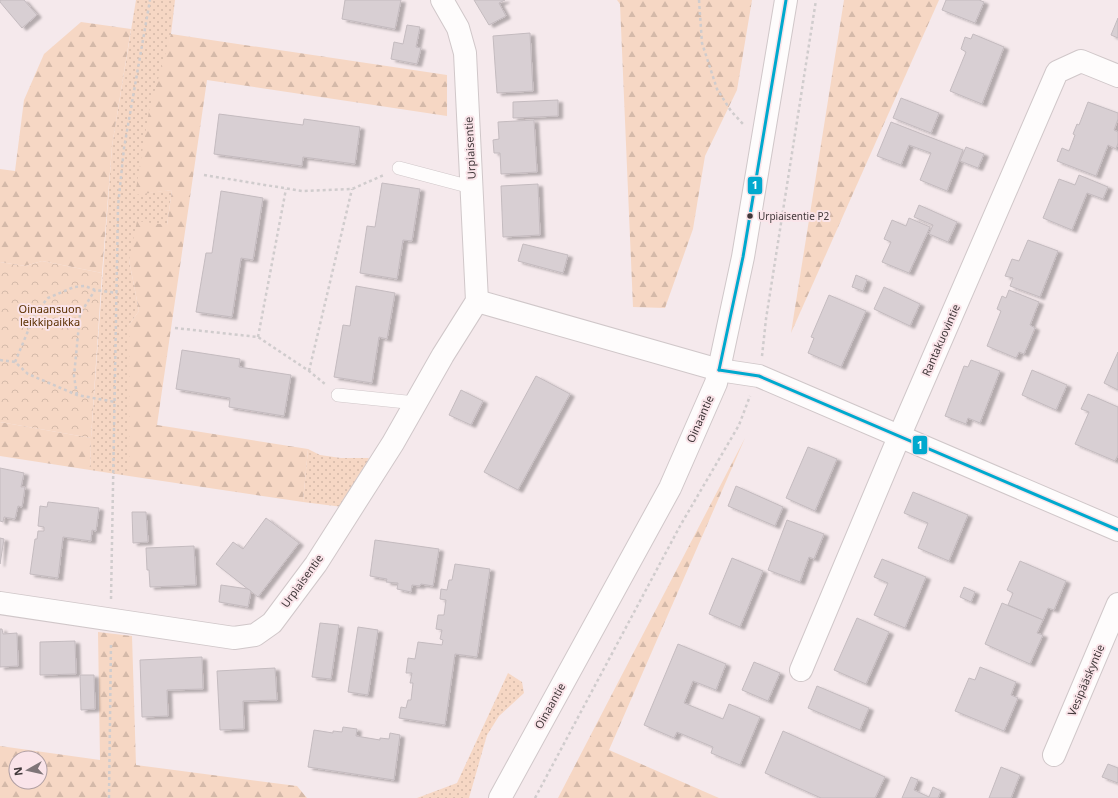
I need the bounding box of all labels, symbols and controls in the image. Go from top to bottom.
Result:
street label: Urpiaisentie [460,116,479,180]
line badge: 1 [747,176,763,195]
text: 1 [752,177,758,192]
place label: Urpiaisentie P2 [758,209,829,223]
marker: Urpiaisentie P2 [745,211,755,221]
park label: Oinaansuon leikkipaikka [19,301,81,329]
street label: Rantakuovintie [918,301,963,378]
street label: Oinaantie [682,393,717,445]
line badge: 1 [912,435,928,455]
text: 1 [917,437,923,452]
street label: Urpiaisentie [277,551,326,610]
street label: Vesipääskyntie [1064,642,1107,718]
street label: Oinaantie [531,680,568,731]
north arrow [8,750,48,790]
text: N [10,766,26,777]

